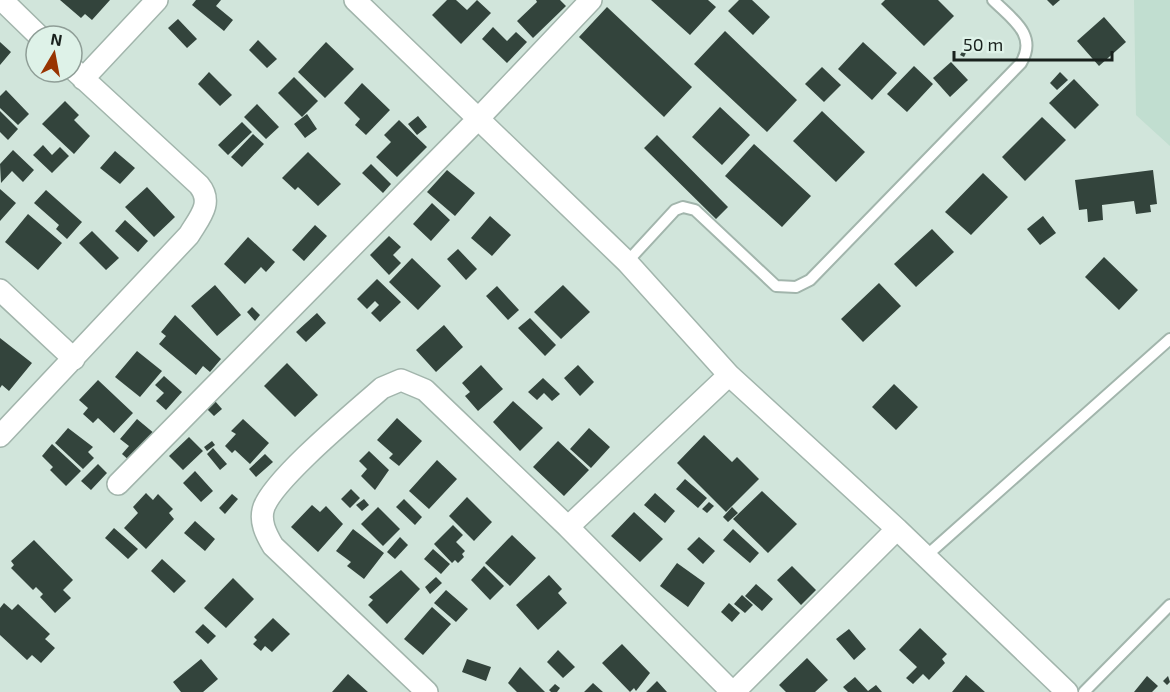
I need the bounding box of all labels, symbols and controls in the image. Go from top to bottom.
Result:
north arrow [24,24,84,84]
scale bar [954,24,1112,62]
text: N [49,28,64,49]
text: 50 m [963,33,1003,55]

